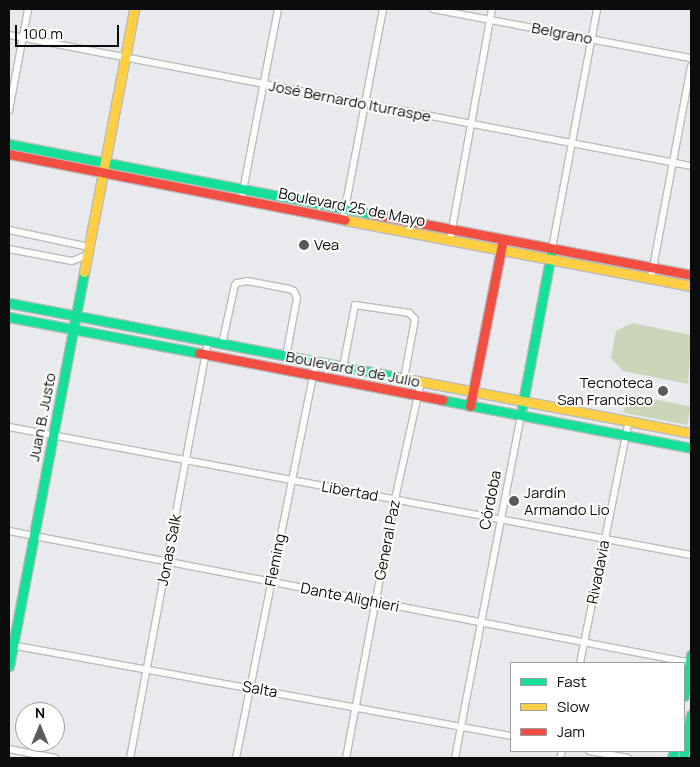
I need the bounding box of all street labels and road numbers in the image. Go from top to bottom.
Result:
street label: Belgrano [530,18,594,48]
street label: José Bernardo Iturraspe [267,76,433,126]
street label: Boulevard 25 de Mayo [277,184,427,230]
street label: Boulevard 9 de Julio [284,347,422,391]
street label: Juan B. Justo [25,371,59,463]
street label: Córdoba [475,469,505,531]
street label: Libertad [320,477,380,505]
street label: General Paz [370,498,404,582]
street label: Jonas Salk [153,513,185,587]
street label: Fleming [261,532,289,588]
street label: Rivadavia [583,538,613,606]
street label: Dante Alighieri [299,579,401,615]
street label: Salta [241,677,279,701]

